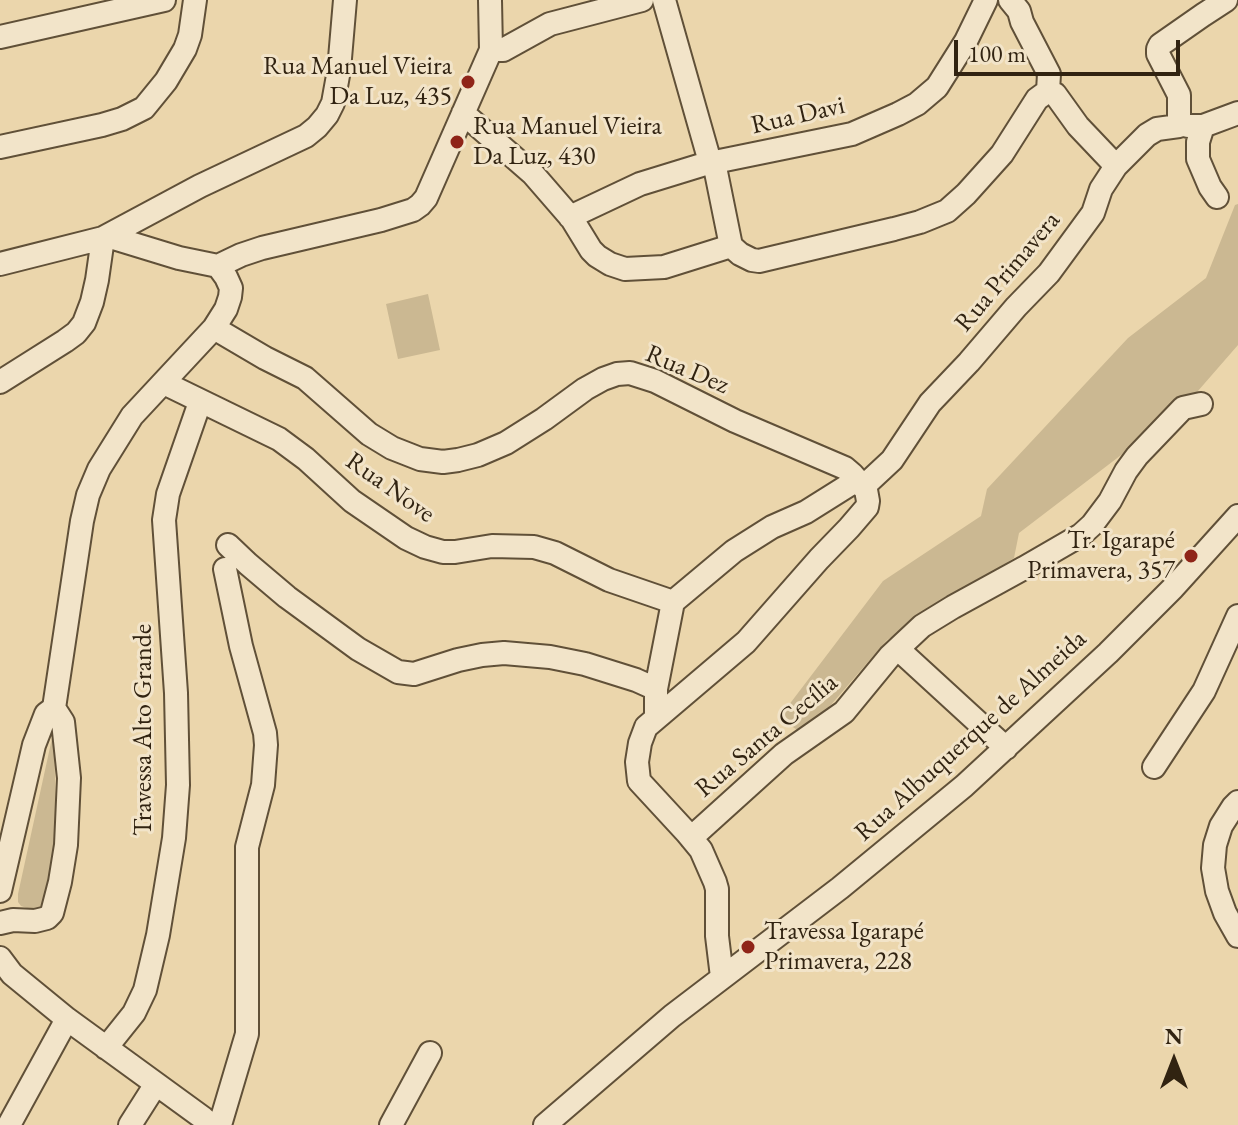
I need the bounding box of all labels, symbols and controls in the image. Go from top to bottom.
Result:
scale bar [958,24,1184,74]
text: 100 m [968,38,1026,69]
place label: Rua Manuel Vieira Da Luz, 435 [263,51,452,112]
marker: Rua Manuel Vieira Da Luz, 435 [459,73,477,91]
street label: Rua Davi [748,90,848,142]
place label: Rua Manuel Vieira Da Luz, 430 [473,111,662,172]
marker: Rua Manuel Vieira Da Luz, 430 [448,133,466,151]
street label: Rua Primavera [949,206,1067,338]
street label: Rua Dez [641,339,733,401]
street label: Rua Nove [339,446,441,530]
place label: Tr. Igarapé Primavera, 357 [1027,525,1175,586]
marker: Tr. Igarapé Primavera, 357 [1182,547,1200,565]
street label: Travessa Alto Grande [128,624,160,836]
street label: Rua Albuquerque de Almeida [849,624,1093,848]
street label: Rua Santa Cecília [690,667,844,805]
place label: Travessa Igarapé Primavera, 228 [764,916,924,978]
marker: Travessa Igarapé Primavera, 228 [739,938,757,956]
north arrow [1134,1021,1214,1101]
text: N [1165,1022,1183,1051]

